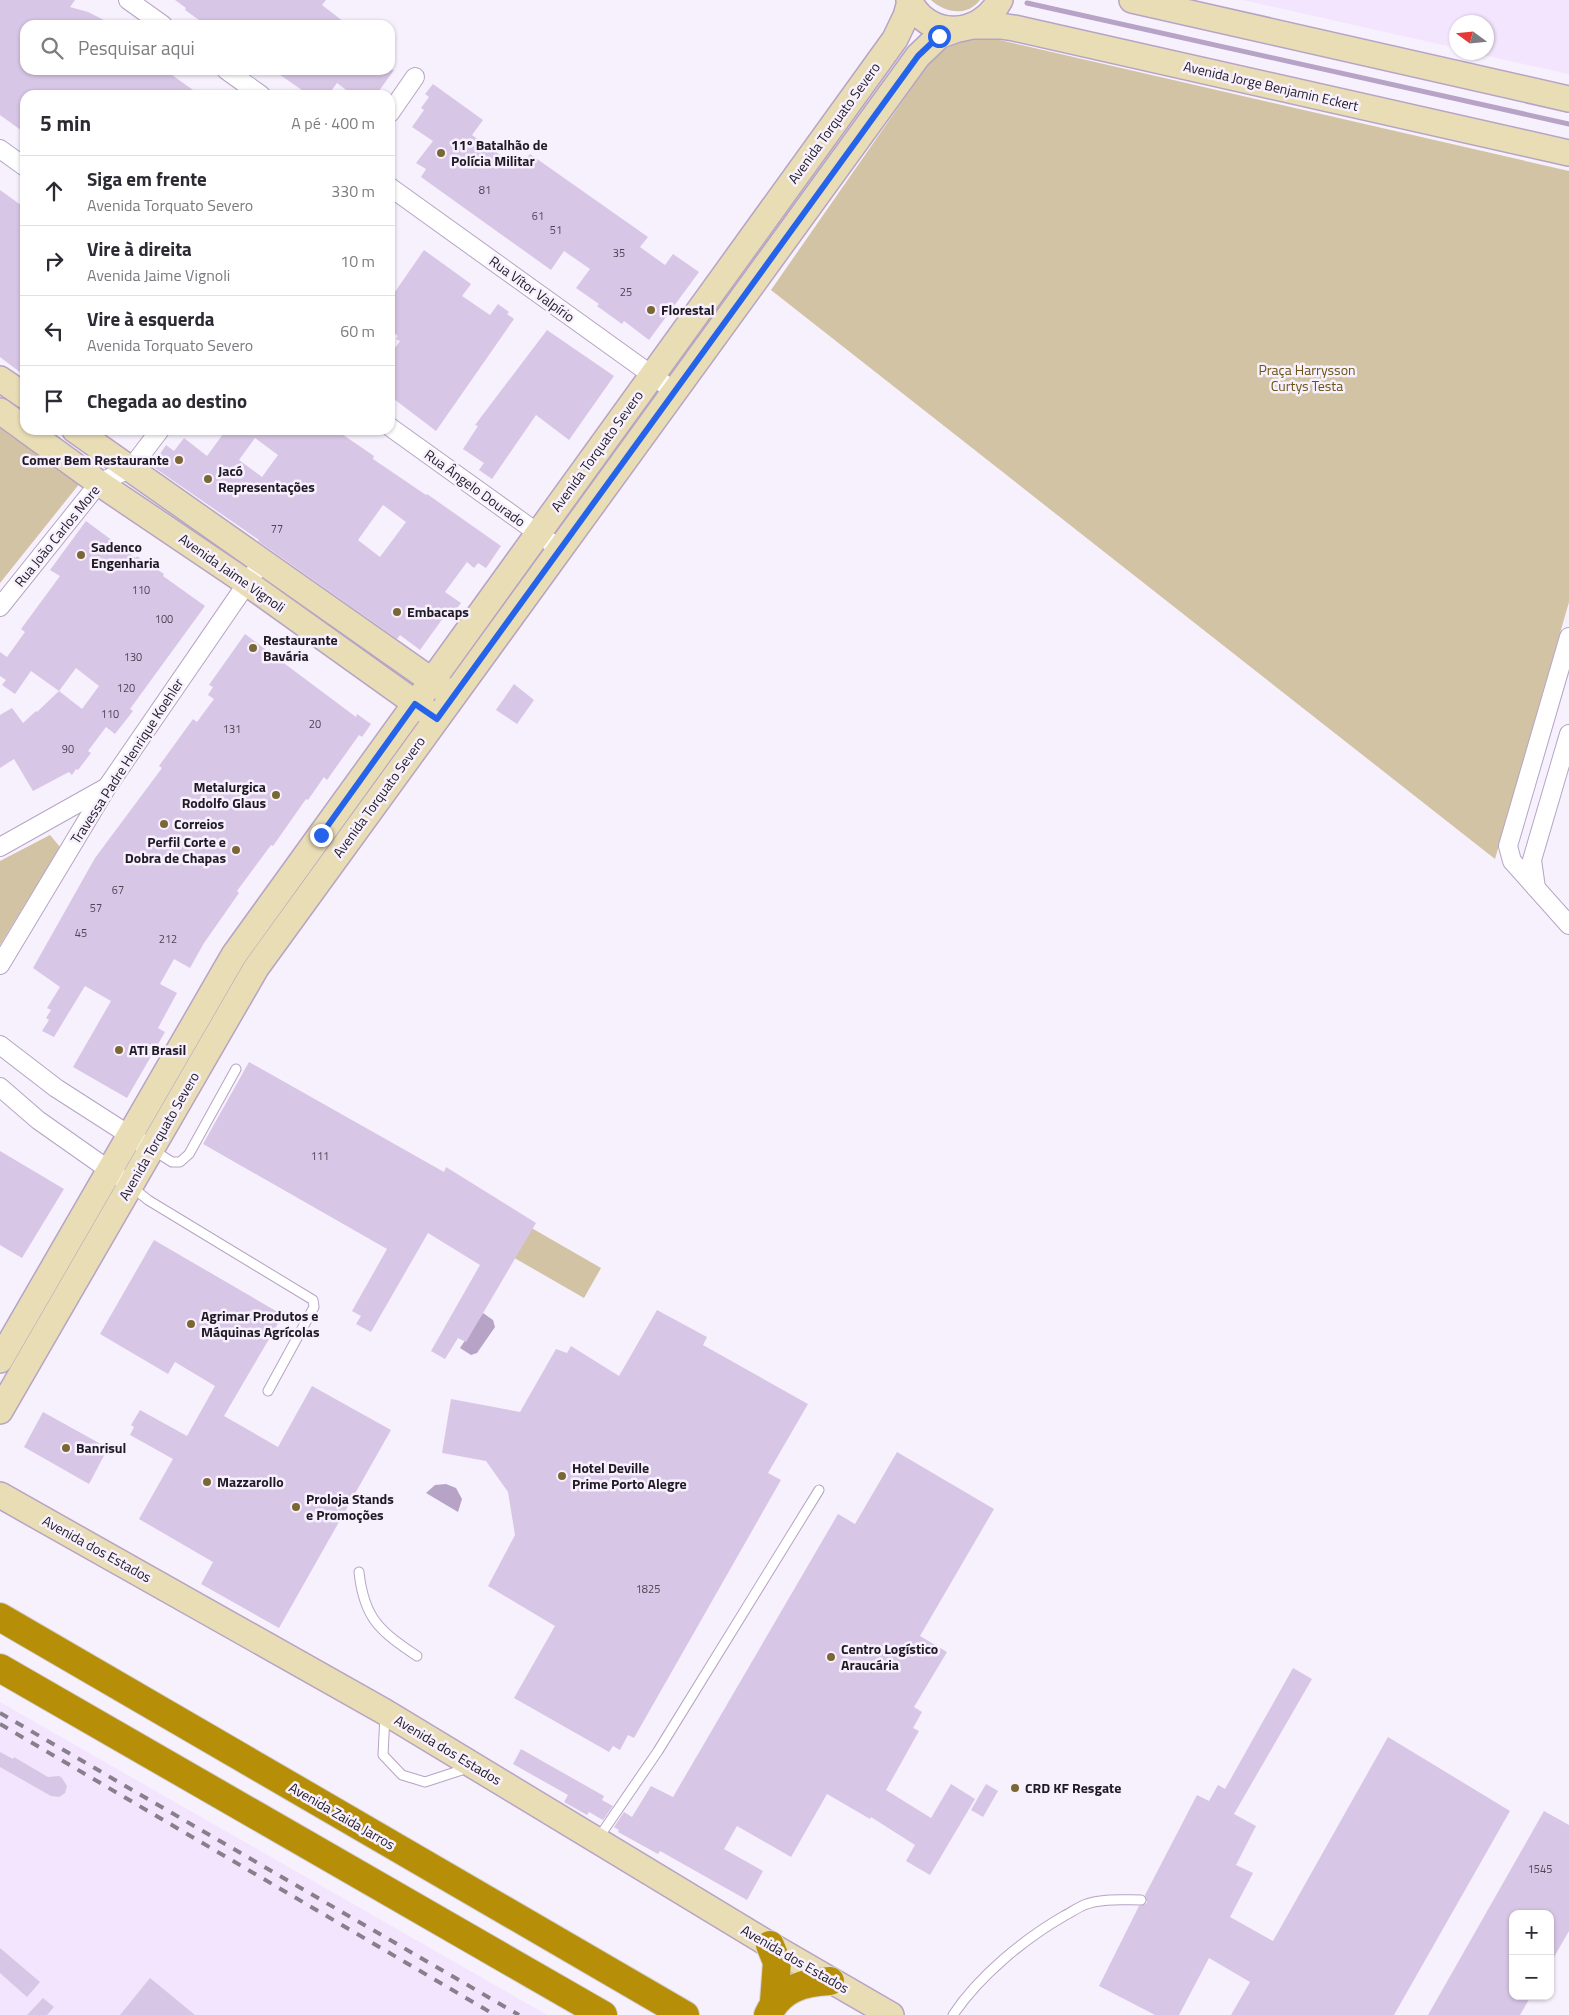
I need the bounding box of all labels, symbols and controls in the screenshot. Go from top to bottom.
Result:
north arrow [1449,15,1494,60]
search box [20,20,395,75]
route start [928,25,951,48]
text: Pesquisar aqui [78,33,195,62]
icon: search [38,34,66,62]
street label: Avenida Jorge Benjamin Eckert [1182,55,1361,116]
street label: Avenida Torquato Severo [782,58,885,188]
text: 5 min [40,107,91,139]
text: A pé · 400 m [291,111,375,135]
place label: 11º Batalhão de Polícia Militar [451,134,548,171]
marker: 11º Batalhão de Polícia Militar [435,147,447,159]
text: Siga em frente [87,164,207,193]
icon: ahead [40,177,68,205]
text: 330 m [331,179,375,203]
house number: 81 [479,182,491,198]
text: Avenida Torquato Severo [87,193,253,217]
house number: 61 [532,208,544,224]
house number: 51 [550,222,562,238]
text: Vire à direita [87,234,192,263]
house number: 35 [613,245,625,261]
icon: right [40,247,68,275]
text: 10 m [340,249,375,273]
street label: Rua Vítor Valpírio [485,250,579,327]
text: Avenida Jaime Vignoli [87,263,230,287]
house number: 25 [620,284,632,300]
place label: Florestal [661,299,715,320]
text: Vire à esquerda [87,304,215,333]
marker: Florestal [645,304,657,316]
icon: left [40,317,68,345]
text: 60 m [340,319,375,343]
text: Avenida Torquato Severo [87,333,253,357]
park label: Praça Harrysson Curtys Testa [1258,359,1356,396]
text: Chegada ao destino [87,386,247,415]
street label: Avenida Torquato Severo [545,386,648,516]
icon: arrive [40,387,68,415]
street label: Rua Ângelo Dourado [420,444,530,531]
place label: Comer Bem Restaurante [22,449,169,470]
marker: Comer Bem Restaurante [173,454,185,466]
place label: Jacó Representações [218,460,315,497]
marker: Jacó Representações [202,473,214,485]
street label: Rua João Carlos More [9,480,104,591]
house number: 77 [271,521,283,537]
street label: Avenida Jaime Vignoli [175,528,290,617]
place label: Sadenco Engenharia [91,536,160,573]
marker: Sadenco Engenharia [75,549,87,561]
house number: 110 [132,582,150,598]
place label: Embacaps [407,601,469,622]
marker: Embacaps [391,606,403,618]
house number: 100 [155,611,173,627]
place label: Restaurante Bavária [263,629,338,666]
marker: Restaurante Bavária [247,642,259,654]
house number: 130 [124,649,142,665]
street label: Travessa Padre Henrique Koehler [65,674,188,848]
house number: 120 [117,680,135,696]
house number: 110 [101,706,119,722]
house number: 20 [309,716,321,732]
house number: 131 [223,721,241,737]
street label: Avenida Torquato Severo [327,732,430,862]
house number: 90 [62,741,74,757]
place label: Metalurgica Rodolfo Glaus [182,776,266,813]
marker: Metalurgica Rodolfo Glaus [270,789,282,801]
place label: Correios [174,813,225,834]
marker: Correios [158,818,170,830]
route end [310,824,333,847]
place label: Perfil Corte e Dobra de Chapas [125,831,226,868]
marker: Perfil Corte e Dobra de Chapas [230,844,242,856]
house number: 67 [112,882,124,898]
house number: 57 [90,900,102,916]
house number: 45 [75,925,87,941]
house number: 212 [159,931,177,947]
place label: ATI Brasil [129,1039,186,1060]
marker: ATI Brasil [113,1044,125,1056]
street label: Avenida Torquato Severo [113,1067,204,1204]
house number: 111 [311,1148,329,1164]
place label: Agrimar Produtos e Máquinas Agrícolas [201,1305,320,1342]
marker: Agrimar Produtos e Máquinas Agrícolas [185,1318,197,1330]
place label: Banrisul [76,1437,126,1458]
marker: Banrisul [60,1442,72,1454]
place label: Hotel Deville Prime Porto Alegre [572,1457,687,1494]
marker: Hotel Deville Prime Porto Alegre [556,1470,568,1482]
place label: Mazzarollo [217,1471,284,1492]
marker: Mazzarollo [201,1476,213,1488]
place label: Proloja Stands e Promoções [306,1488,394,1525]
marker: Proloja Stands e Promoções [290,1501,302,1513]
street label: Avenida dos Estados [39,1510,156,1587]
house number: 1825 [636,1581,660,1597]
place label: Centro Logístico Araucária [841,1638,938,1675]
marker: Centro Logístico Araucária [825,1651,837,1663]
street label: Avenida dos Estados [391,1709,506,1790]
street label: Avenida Zaida Jarros [285,1777,399,1855]
place label: CRD KF Resgate [1025,1777,1121,1798]
marker: CRD KF Resgate [1009,1782,1021,1794]
house number: 1545 [1528,1861,1552,1877]
map controls [1509,1910,1554,2000]
button: + [1509,1910,1554,1955]
street label: Avenida dos Estados [737,1919,853,1998]
button: − [1509,1955,1554,2000]

